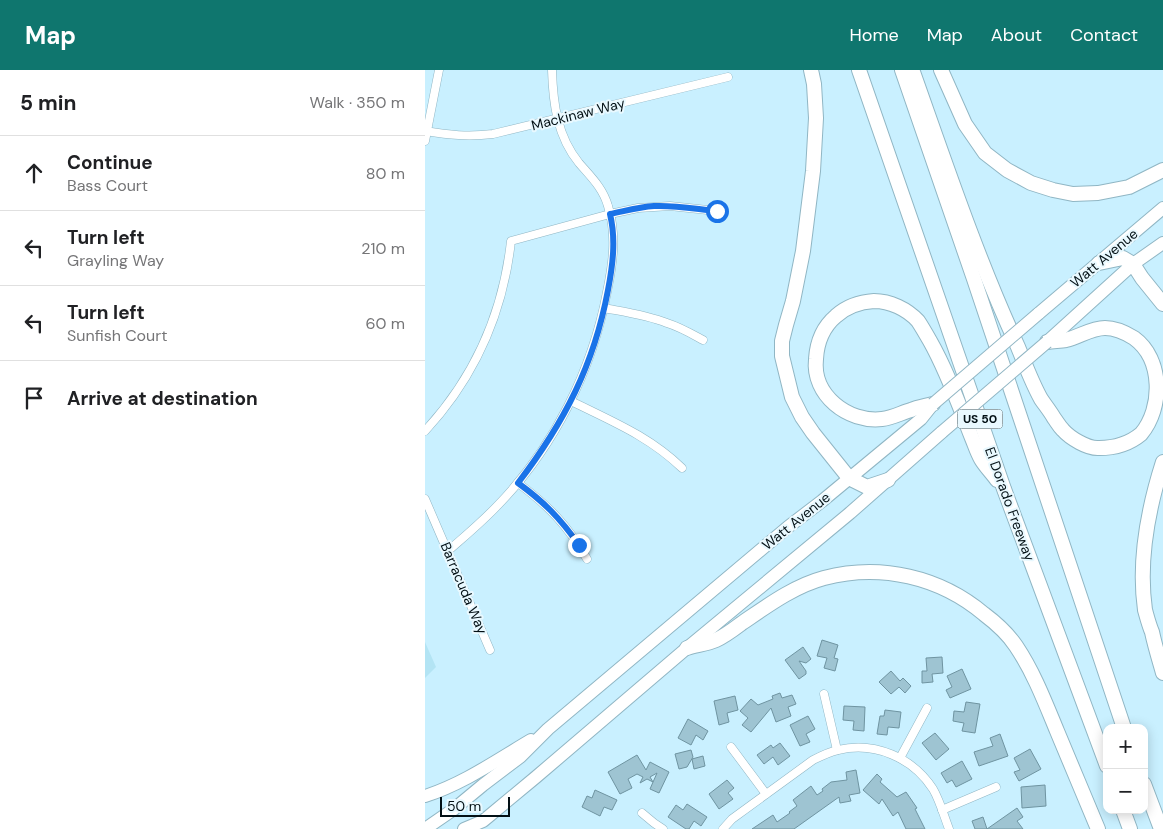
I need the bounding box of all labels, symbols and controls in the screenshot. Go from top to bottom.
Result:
text: Map [25,20,76,51]
text: Home [849,23,899,47]
text: Map [927,23,963,47]
text: About [991,23,1042,47]
text: Contact [1070,23,1138,47]
text: 5 min [20,89,76,117]
text: Walk · 350 m [310,92,405,113]
street label: Mackinaw Way [529,94,627,134]
text: Continue [67,150,153,175]
icon: ahead [20,159,48,187]
text: 80 m [366,163,405,184]
text: Bass Court [67,175,148,196]
route start [706,200,729,223]
text: Turn left [67,225,145,250]
street label: Watt Avenue [1067,225,1141,291]
icon: left [20,234,48,262]
text: 210 m [361,238,405,259]
text: Grayling Way [67,250,164,271]
text: Turn left [67,300,145,325]
icon: left [20,309,48,337]
text: 60 m [365,313,405,334]
text: Sunfish Court [67,325,167,346]
icon: arrive [20,384,48,412]
text: Arrive at destination [67,386,258,411]
road number: US 50 [957,409,1003,428]
street label: El Dorado Freeway [981,445,1039,564]
street label: Watt Avenue [758,488,834,554]
route end [568,534,591,557]
street label: Barracuda Way [437,539,492,637]
map controls [1103,724,1148,814]
button: + [1103,724,1148,769]
button: − [1103,769,1148,814]
scale bar [440,794,510,817]
text: 50 m [447,797,481,815]

